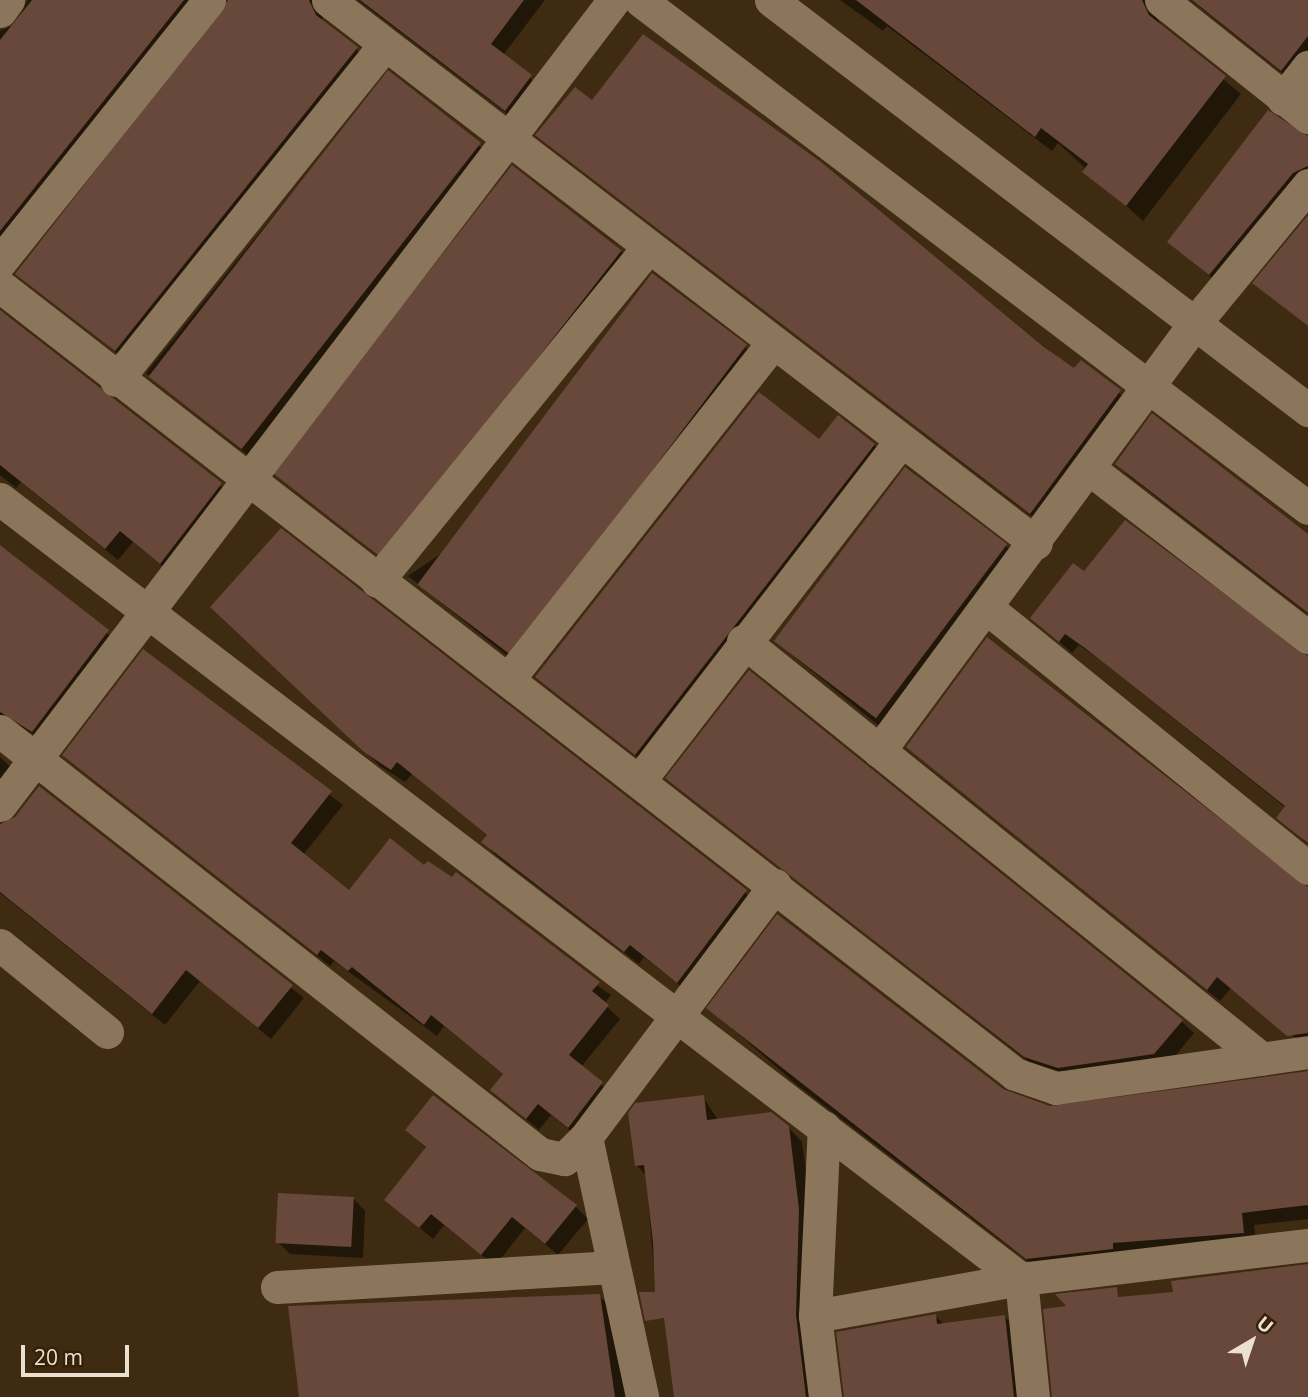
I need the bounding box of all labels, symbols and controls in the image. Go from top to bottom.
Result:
north arrow [1217,1306,1287,1376]
text: U [1251,1310,1279,1339]
scale bar [24,1330,133,1374]
text: 20 m [34,1343,83,1371]

